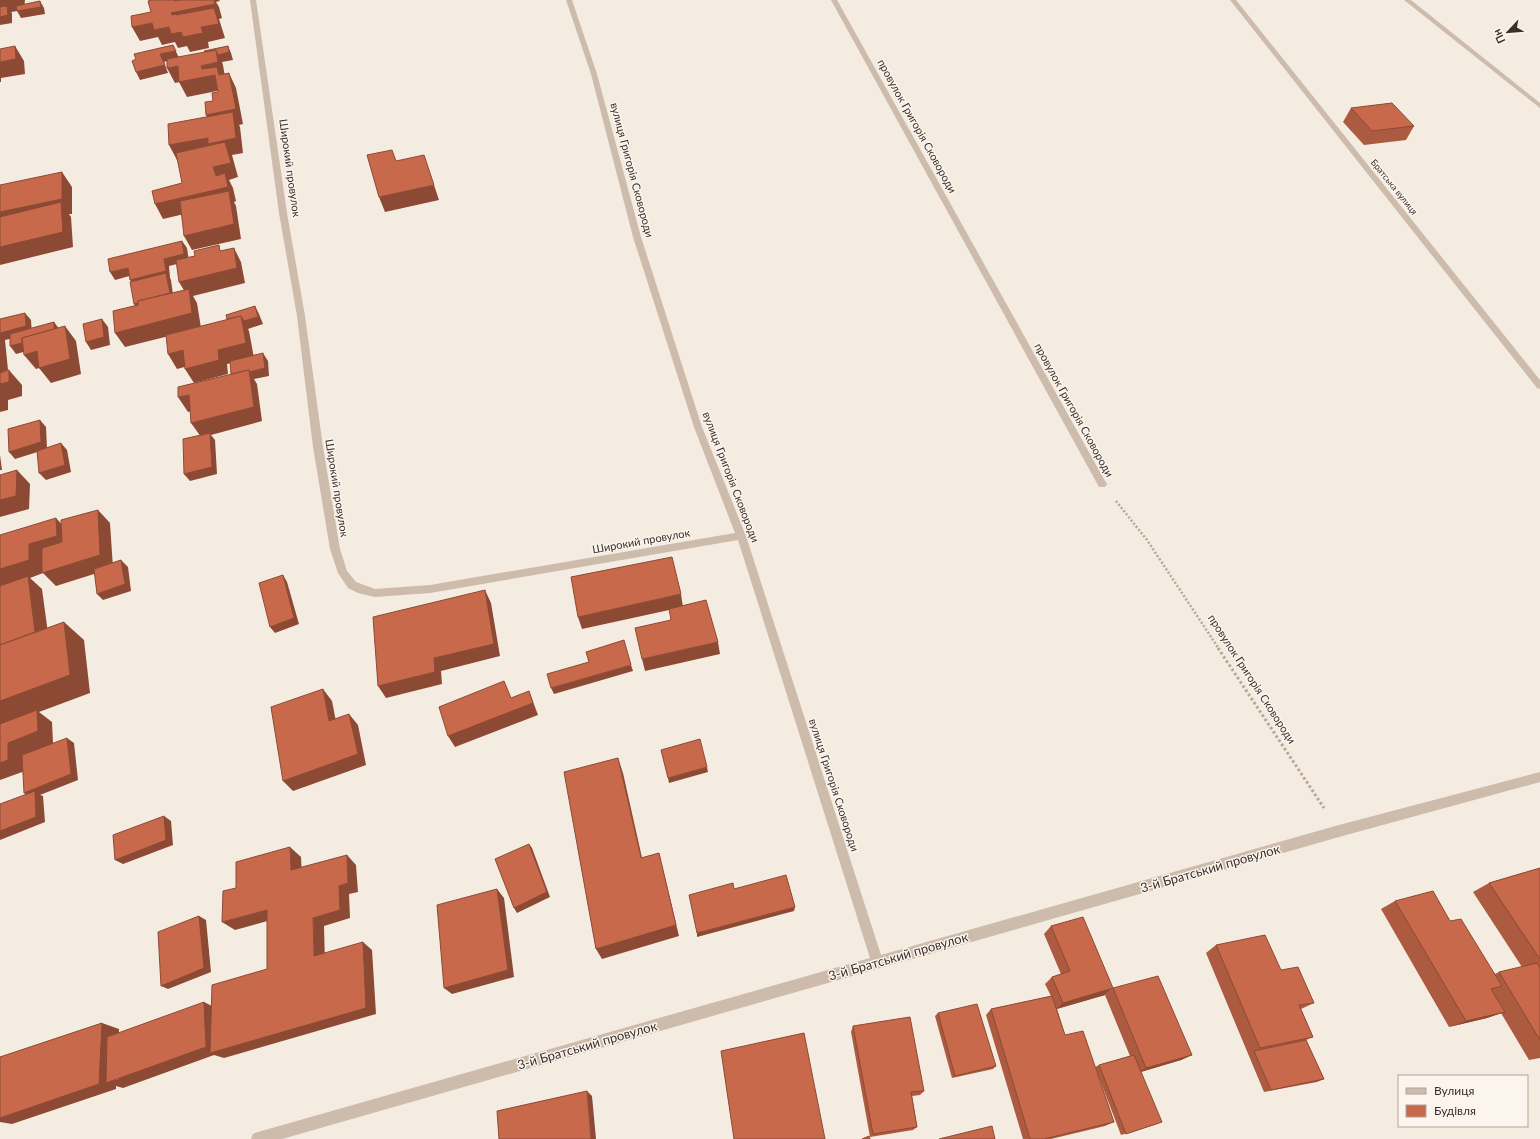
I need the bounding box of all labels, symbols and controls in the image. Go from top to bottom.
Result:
north arrow [1488,12,1528,52]
text: Пн [1490,27,1508,46]
street label: провулок Григорія Сковороди [875,57,960,195]
street label: вулиця Григорія Сковороди [608,101,657,239]
street label: Широкий провулок [277,118,304,218]
street label: Братська вулиця [1369,157,1420,217]
street label: провулок Григорія Сковороди [1032,341,1117,479]
street label: вулиця Григорія Сковороди [701,410,762,544]
street label: Широкий провулок [323,438,352,538]
street label: Широкий провулок [591,525,691,556]
street label: провулок Григорія Сковороди [1206,612,1299,746]
street label: вулиця Григорія Сковороди [807,717,862,853]
street label: 3-й Братський провулок [1138,840,1282,896]
street label: 3-й Братський провулок [826,928,970,984]
street label: 3-й Братський провулок [515,1017,659,1073]
legend [1398,1075,1528,1127]
text: Вулиця [1434,1083,1474,1098]
text: Будівля [1434,1103,1476,1118]

